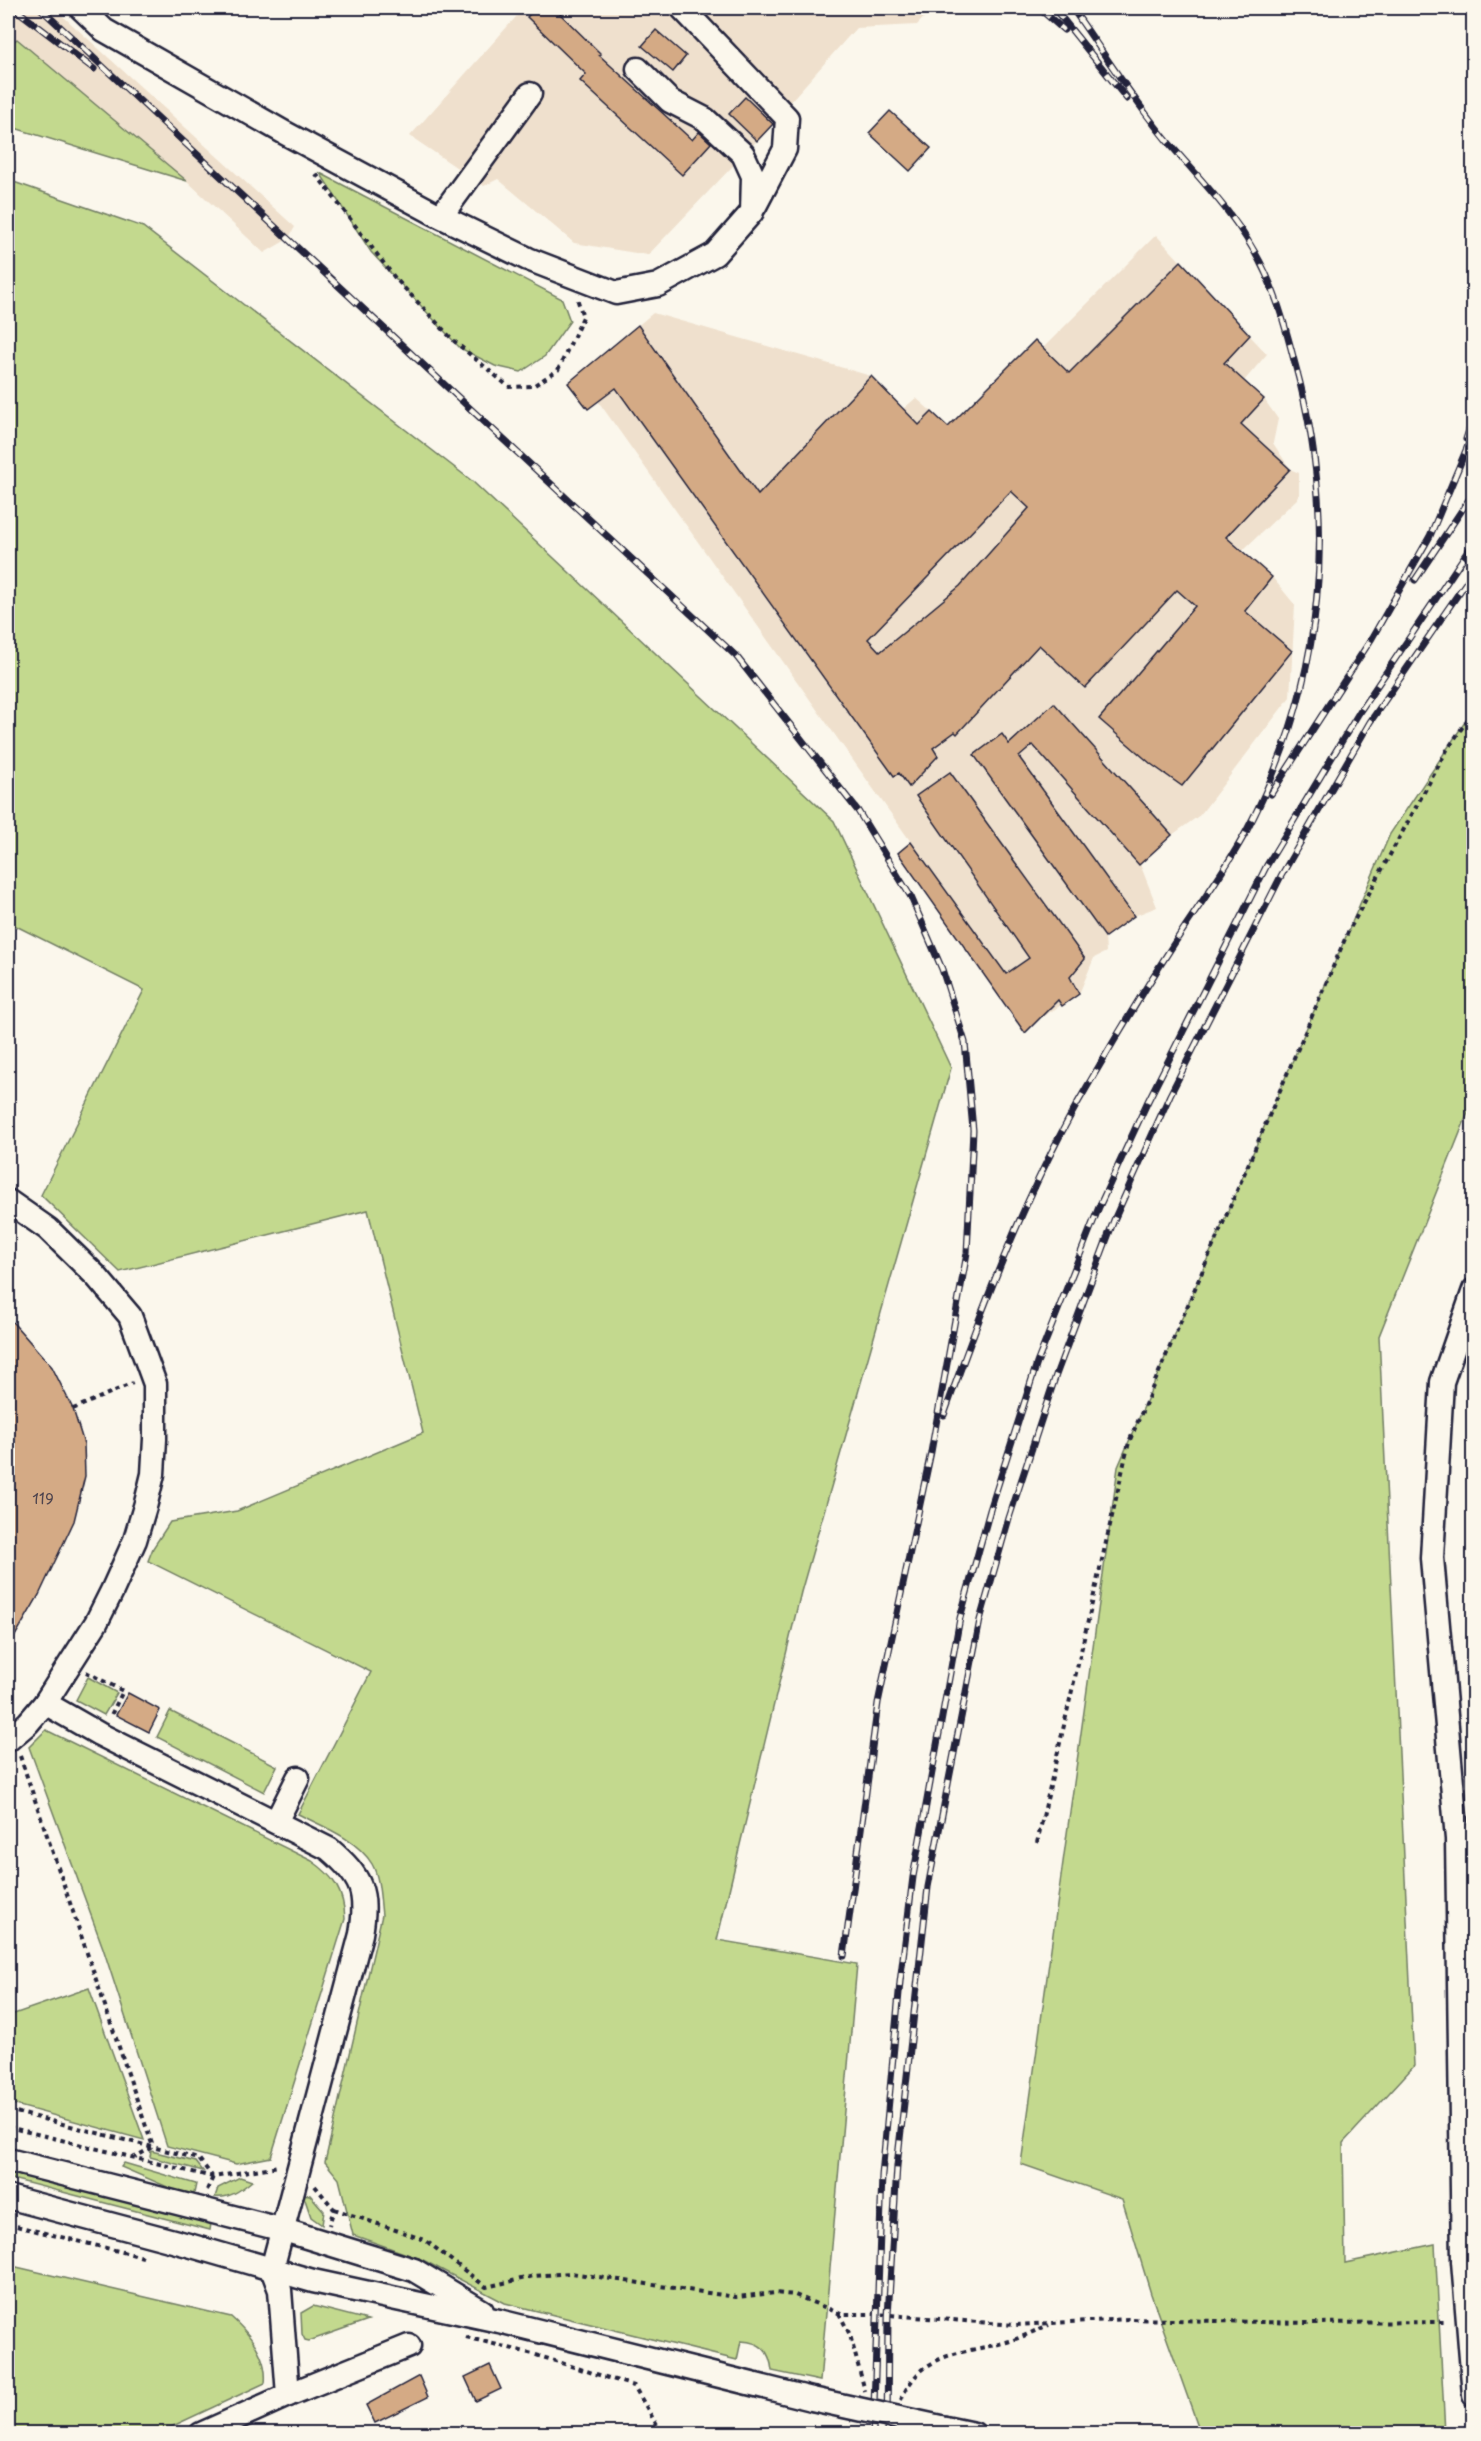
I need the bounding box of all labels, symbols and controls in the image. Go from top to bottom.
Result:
house number: 119 [32,1486,54,1509]

